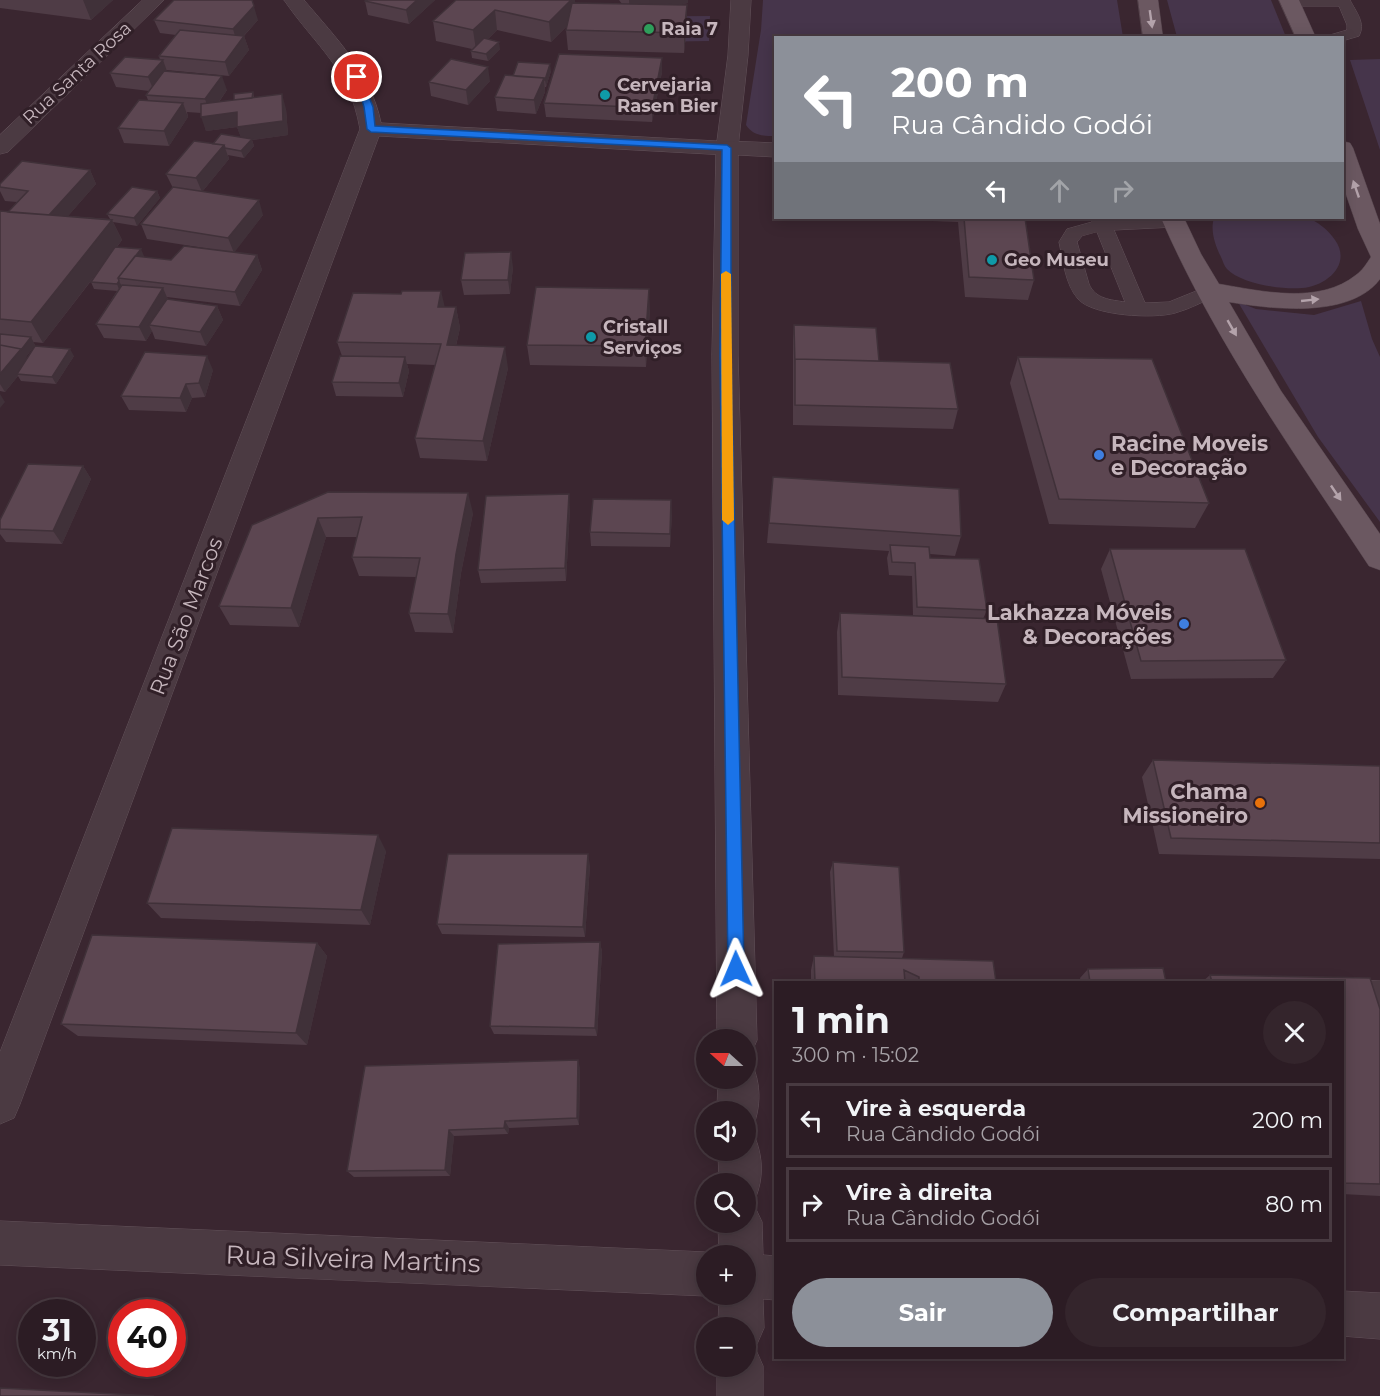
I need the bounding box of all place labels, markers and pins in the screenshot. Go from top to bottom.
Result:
place label: Raia 7 [661,18,718,40]
marker: Raia 7 [642,22,656,36]
pin [331,51,382,102]
place label: Cervejaria Rasen Bier [617,74,718,117]
marker: Cervejaria Rasen Bier [598,88,612,102]
place label: Geo Museu [1004,249,1109,271]
marker: Geo Museu [985,253,999,267]
place label: Cristall Serviços [603,316,682,359]
marker: Cristall Serviços [584,330,598,344]
place label: Racine Moveis e Decoração [1111,431,1268,480]
marker: Racine Moveis e Decoração [1092,448,1106,462]
place label: Lakhazza Móveis & Decorações [987,600,1172,649]
marker: Lakhazza Móveis & Decorações [1177,617,1191,631]
place label: Chama Missioneiro [1122,779,1248,828]
marker: Chama Missioneiro [1253,796,1267,810]

